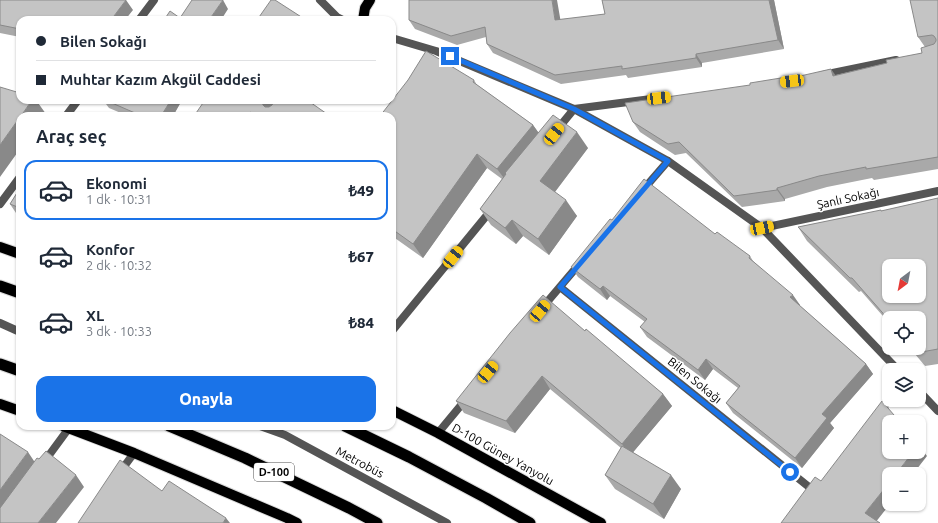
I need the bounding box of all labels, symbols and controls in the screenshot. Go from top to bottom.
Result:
text: Bilen Sokağı [60,33,147,50]
route end [441,47,459,65]
text: Muhtar Kazım Akgül Caddesi [60,71,261,88]
car [779,74,805,88]
car [646,91,672,105]
car [542,121,566,147]
text: Araç seç [36,126,107,146]
icon: car [38,172,74,208]
text: Ekonomi [86,175,147,192]
text: ₺49 [348,182,374,199]
street label: Şanlı Sokağı [816,185,880,211]
text: 1 dk · 10:31 [86,192,152,206]
car [749,220,775,236]
icon: car [38,238,74,274]
text: Konfor [86,241,135,258]
car [441,244,465,270]
text: ₺67 [348,248,374,265]
text: 2 dk · 10:32 [86,258,152,272]
north arrow [882,259,926,303]
map controls [882,259,926,511]
car [528,298,552,324]
icon: car [38,304,74,340]
text: XL [86,307,104,324]
button: locate [882,311,926,355]
text: ₺84 [348,314,374,331]
text: 3 dk · 10:33 [86,324,152,338]
street label: Bilen Sokağı [666,354,724,406]
car [476,359,500,385]
button: layers [882,363,926,407]
button: Onayla [36,376,376,422]
button: + [882,415,926,459]
street label: D-100 Güney Yanyolu [450,421,556,487]
street label: Metrobüs [334,444,386,480]
road number: D-100 [254,463,294,481]
route start [781,463,799,481]
button: − [882,467,926,511]

